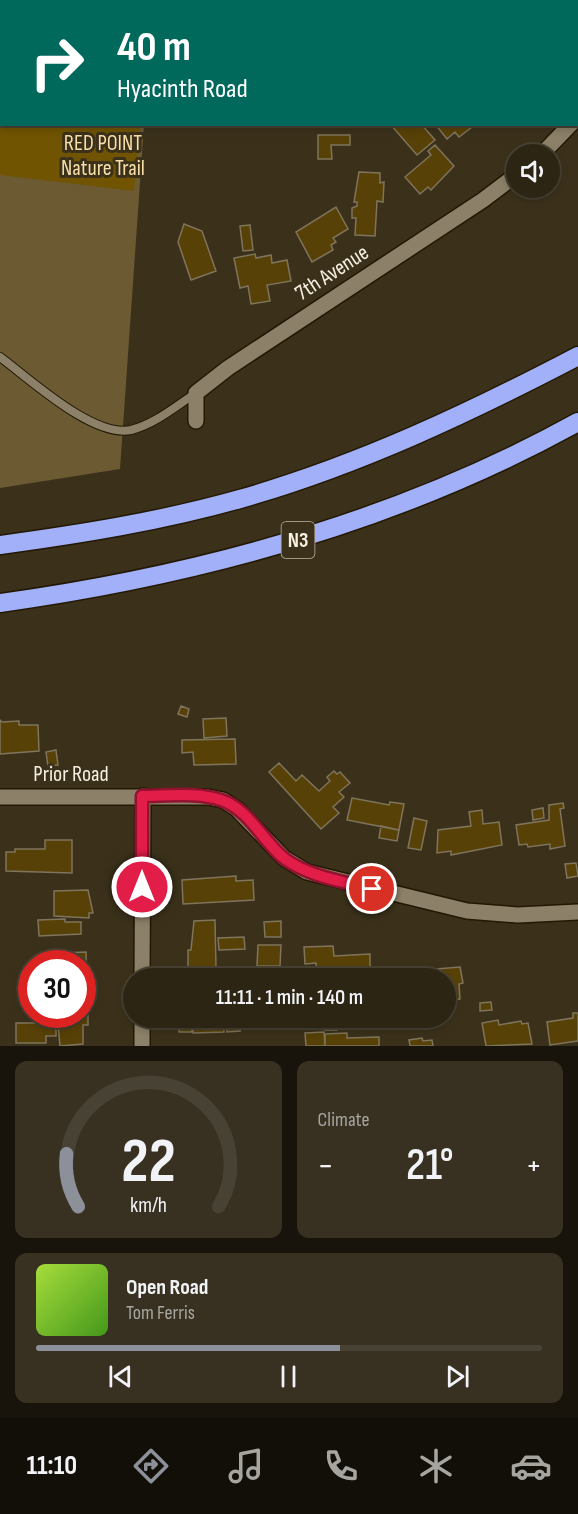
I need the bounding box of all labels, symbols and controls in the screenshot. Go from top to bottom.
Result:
text: 40 m [117,22,191,73]
icon: right [18,24,96,102]
text: Hyacinth Road [117,73,248,105]
park label: RED POINT Nature Trail [61,130,145,182]
map controls [506,144,560,198]
button: sound [506,144,560,198]
street label: 7th Avenue [290,239,374,307]
road number: N3 [282,522,314,558]
street label: Prior Road [33,761,109,788]
position arrow [110,855,174,919]
pin [346,863,397,914]
icon: arrive [355,872,388,905]
speed limit sign: 30 [18,950,96,1028]
text: 11:11 · 1 min · 140 m [216,984,363,1011]
text: Climate [318,1108,370,1132]
text: 22 [121,1125,176,1200]
text: 21° [406,1138,454,1193]
text: − [318,1146,334,1186]
text: + [526,1146,542,1186]
text: km/h [130,1193,167,1218]
text: Open Road [126,1274,208,1301]
text: Tom Ferris [126,1301,195,1325]
icon: previous [104,1360,137,1393]
icon: pause [272,1360,305,1393]
icon: next [441,1360,474,1393]
icon: directions [130,1445,172,1487]
icon: music [225,1445,267,1487]
icon: phone [320,1445,362,1487]
icon: climate [415,1445,457,1487]
icon: car [510,1445,552,1487]
text: 11:10 [26,1450,77,1482]

